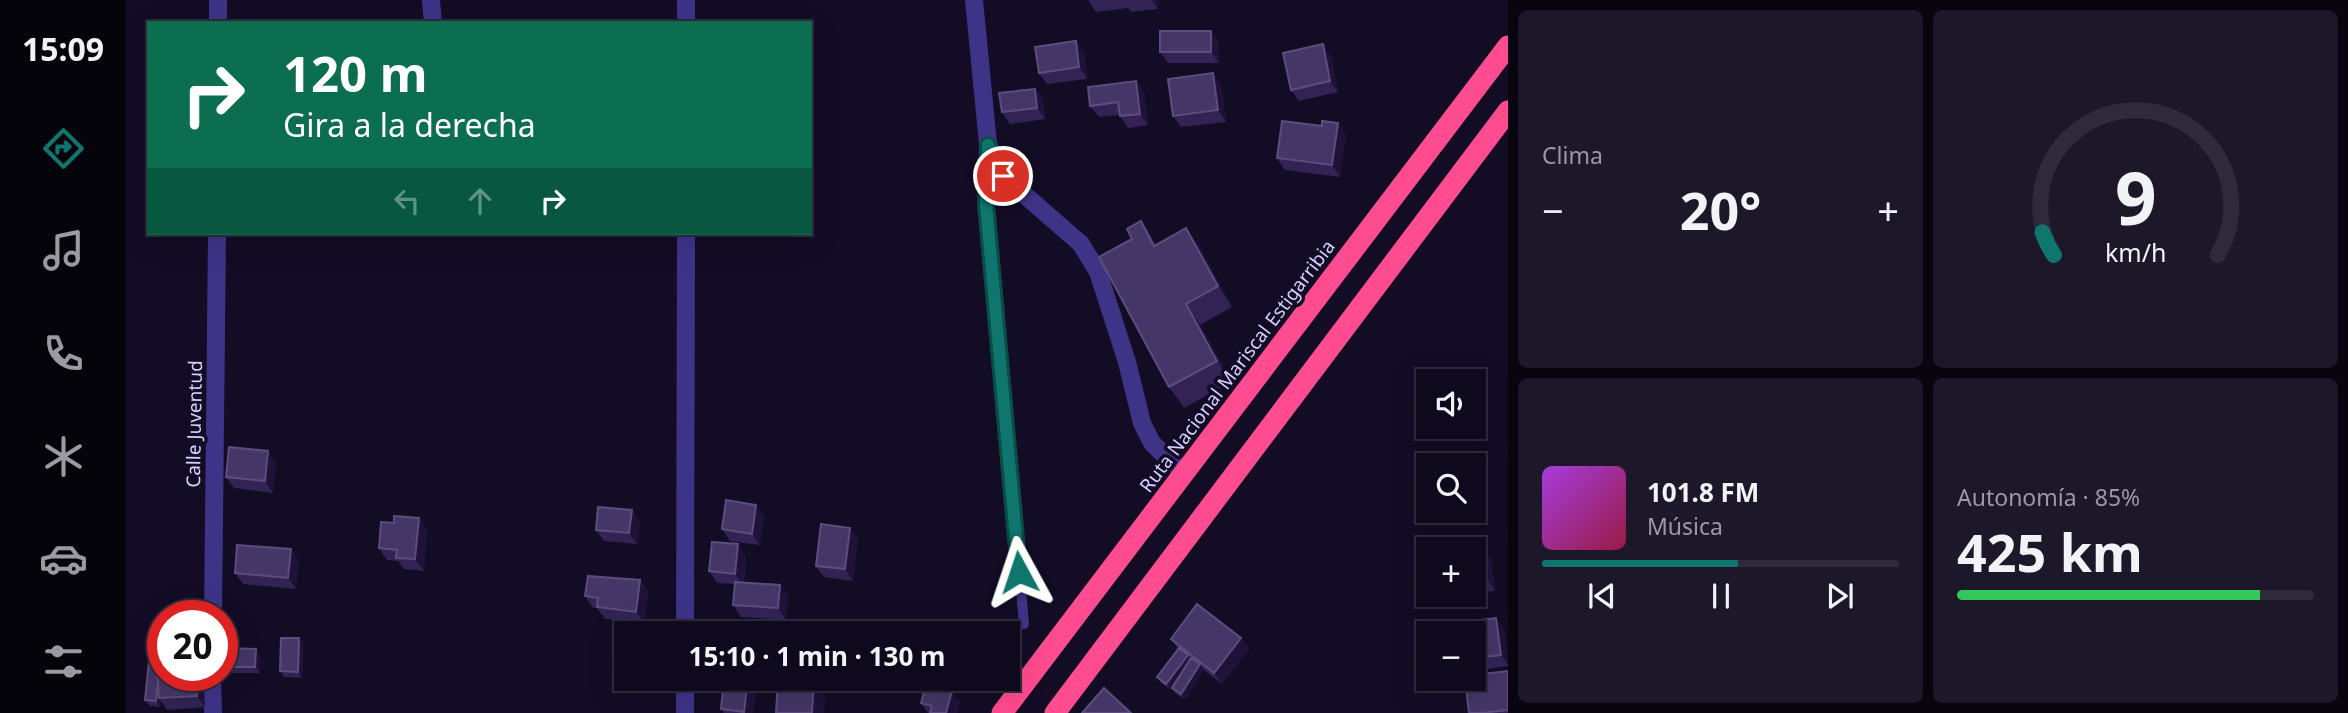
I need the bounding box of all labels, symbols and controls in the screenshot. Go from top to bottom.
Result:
text: 15:09 [22,27,104,70]
text: 120 m [283,40,428,106]
icon: right [168,49,259,140]
text: Gira a la derecha [283,103,536,146]
icon: directions [39,124,88,173]
text: Clima [1542,139,1603,171]
pin [973,146,1033,206]
text: 9 [2115,147,2156,246]
icon: arrive [984,157,1022,195]
text: 20° [1680,174,1761,245]
icon: left [388,182,426,220]
icon: ahead [461,182,499,220]
icon: right [534,182,572,220]
text: − [1542,184,1564,236]
text: + [1877,184,1899,236]
icon: music [39,226,88,275]
street label: Ruta Nacional Mariscal Estigarribia [1133,234,1341,498]
text: km/h [2105,235,2166,269]
icon: phone [39,329,88,378]
street label: Calle Juventud [180,360,208,488]
map controls [1416,369,1486,691]
button: sound [1416,369,1486,439]
icon: climate [39,432,88,481]
button: search [1416,453,1486,523]
text: 101.8 FM [1647,474,1759,510]
text: Autonomía · 85% [1957,481,2140,513]
text: Música [1647,510,1723,542]
text: 425 km [1957,516,2143,587]
icon: car [39,534,88,583]
position arrow [982,535,1056,609]
button: + [1416,537,1486,607]
icon: previous [1583,577,1621,615]
icon: pause [1702,577,1740,615]
icon: next [1821,577,1859,615]
speed limit sign: 20 [147,600,238,691]
button: − [1416,621,1486,691]
icon: filters [39,637,88,686]
text: 15:10 · 1 min · 130 m [689,638,945,674]

